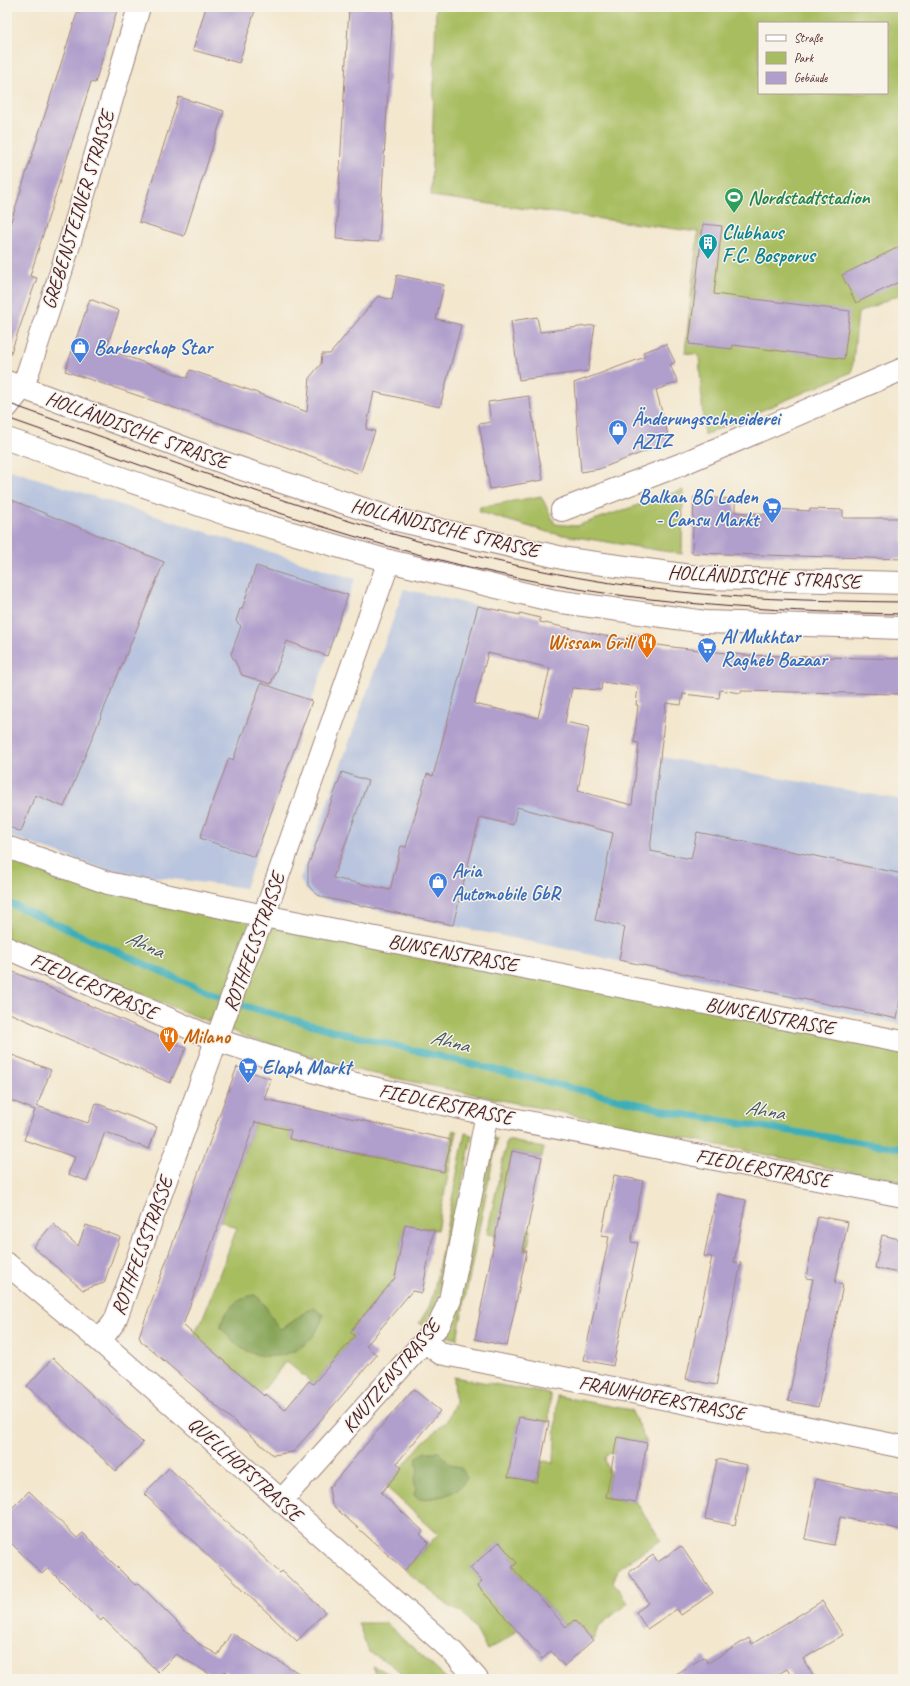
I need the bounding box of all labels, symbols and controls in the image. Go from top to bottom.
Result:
legend [758,22,888,94]
text: Straße [794,30,823,46]
text: Park [794,50,815,66]
text: Gebäude [794,70,828,86]
street label: GREBENSTEINER STRASSE [36,106,121,312]
place label: Nordstadtstadion [748,185,871,210]
sports icon: Nordstadtstadion [723,186,745,214]
place label: Clubhaus F.C. Bosporus [722,220,817,268]
building icon: Clubhaus F.C. Bosporus [697,232,719,260]
place label: Barbershop Star [94,335,215,360]
shop icon: Barbershop Star [69,336,91,364]
street label: HOLLÄNDISCHE STRASSE [42,385,234,475]
place label: Änderungsschneiderei AZIZ [632,406,783,454]
shop icon: Änderungsschneiderei AZIZ [607,418,629,446]
place label: Balkan BG Laden - Cansu Markt [639,484,760,532]
street label: HOLLÄNDISCHE STRASSE [349,493,544,564]
supermarket icon: Balkan BG Laden - Cansu Markt [761,496,783,524]
street label: HOLLÄNDISCHE STRASSE [667,559,863,595]
place label: Al Mukhtar Ragheb Bazaar [721,624,830,672]
place label: Wissam Grill [548,630,636,655]
restaurant icon: Wissam Grill [636,631,658,659]
supermarket icon: Al Mukhtar Ragheb Bazaar [696,636,718,664]
place label: Aria Automobile GbR [452,858,562,906]
street label: ROTHFELSSTRASSE [217,867,291,1015]
shop icon: Aria Automobile GbR [427,871,449,899]
water label: Ahna [122,924,170,965]
street label: BUNSENSTRASSE [386,928,522,978]
street label: FIEDLERSTRASSE [27,947,164,1026]
street label: BUNSENSTRASSE [703,991,839,1041]
place label: Milano [183,1024,232,1049]
water label: Ahna [428,1024,474,1059]
restaurant icon: Milano [158,1025,180,1053]
place label: Elaph Markt [262,1055,354,1080]
supermarket icon: Elaph Markt [237,1056,259,1084]
street label: FIEDLERSTRASSE [377,1078,518,1131]
water label: Ahna [744,1094,788,1126]
street label: FIEDLERSTRASSE [694,1143,835,1194]
street label: ROTHFELSSTRASSE [105,1171,179,1319]
street label: KNUTZENSTRASSE [337,1313,447,1438]
street label: FRAUNHOFERSTRASSE [577,1370,750,1427]
street label: QUELLHOFSTRASSE [183,1411,310,1529]

